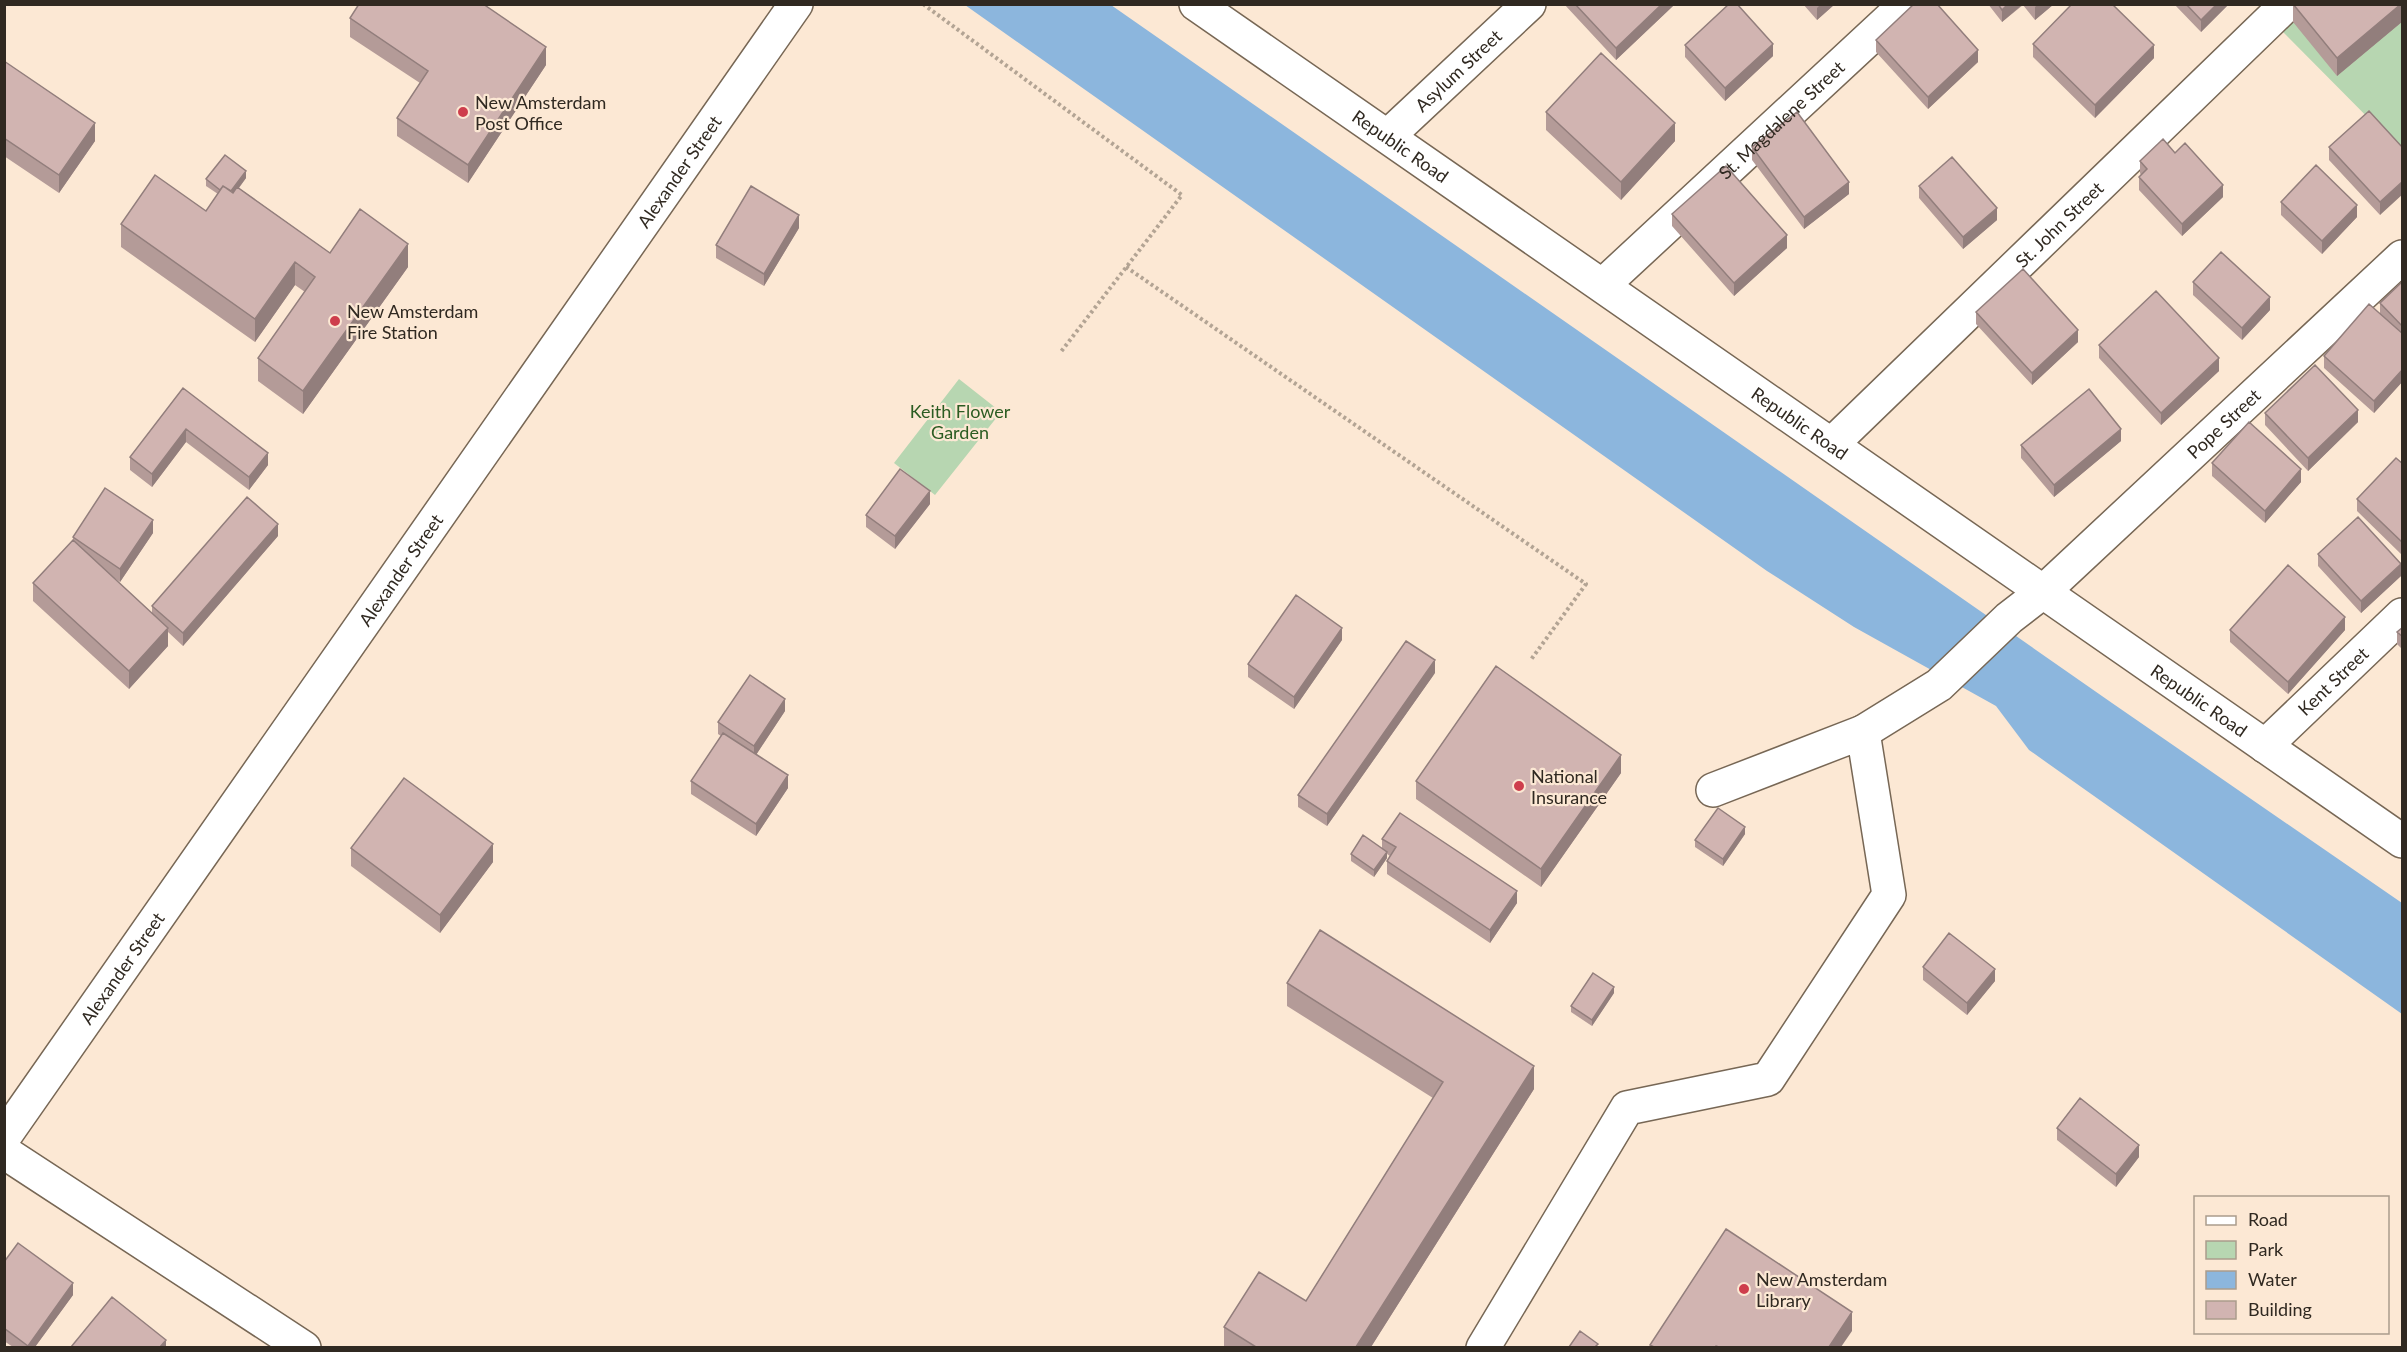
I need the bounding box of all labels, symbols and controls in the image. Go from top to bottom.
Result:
street label: Asylum Street [1410,24,1506,116]
street label: St. Magdalene Street [1714,56,1849,184]
place label: New Amsterdam Post Office [475,91,606,134]
marker: New Amsterdam Post Office [456,105,470,119]
street label: Republic Road [1348,105,1453,187]
street label: Alexander Street [632,111,726,232]
street label: St. John Street [2011,176,2108,272]
place label: New Amsterdam Fire Station [347,300,478,343]
marker: New Amsterdam Fire Station [328,314,342,328]
street label: Republic Road [1747,382,1852,464]
street label: Pope Street [2182,384,2265,463]
park label: Keith Flower Garden [910,400,1011,443]
street label: Alexander Street [354,509,447,630]
street label: Kent Street [2293,642,2373,720]
street label: Republic Road [2147,659,2251,741]
place label: National Insurance [1531,765,1607,808]
marker: National Insurance [1512,779,1526,793]
street label: Alexander Street [75,907,169,1028]
legend [2194,1196,2389,1334]
text: Road [2248,1208,2288,1230]
text: Park [2248,1238,2284,1260]
place label: New Amsterdam Library [1756,1268,1887,1311]
text: Water [2248,1268,2297,1290]
marker: New Amsterdam Library [1737,1282,1751,1296]
text: Building [2248,1298,2312,1320]

